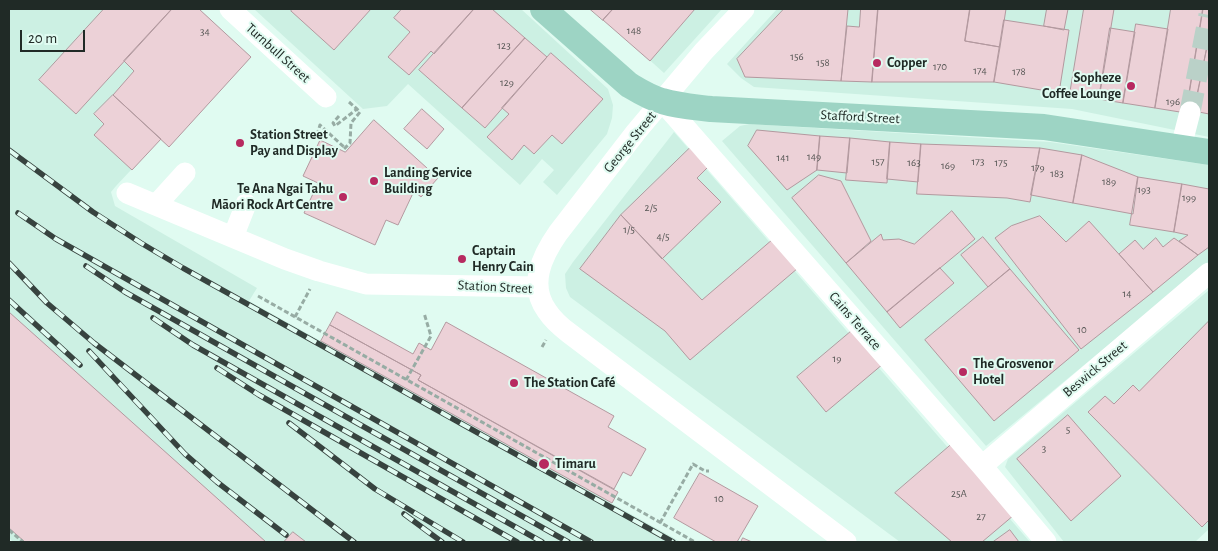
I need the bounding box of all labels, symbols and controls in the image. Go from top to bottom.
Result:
scale bar [22,20,88,52]
street label: Turnbull Street [242,20,314,86]
house number: 148 [627,24,641,38]
house number: 34 [200,25,210,39]
text: 20 m [28,31,57,46]
house number: 123 [497,39,511,53]
house number: 156 [790,50,804,64]
place label: Copper [887,55,927,71]
house number: 158 [816,56,830,70]
marker: Copper [871,57,883,69]
house number: 170 [933,60,947,74]
house number: 174 [973,64,987,78]
house number: 178 [1012,65,1026,79]
place label: Sopheze Coffee Lounge [1042,70,1121,102]
house number: 129 [500,76,514,90]
marker: Sopheze Coffee Lounge [1125,80,1137,92]
house number: 196 [1166,95,1180,109]
street label: Stafford Street [820,107,900,127]
street label: George Street [600,108,660,176]
place label: Station Street Pay and Display [250,127,338,160]
marker: Station Street Pay and Display [234,137,246,149]
house number: 149 [807,150,821,164]
house number: 141 [777,151,789,165]
house number: 157 [872,155,884,169]
house number: 173 [972,155,984,169]
house number: 163 [907,156,921,170]
house number: 175 [995,156,1007,170]
house number: 169 [941,159,955,173]
house number: 179 [1031,161,1045,175]
place label: Landing Service Building [384,165,472,198]
house number: 183 [1050,167,1064,181]
marker: Landing Service Building [368,175,380,187]
house number: 189 [1102,175,1116,189]
place label: Te Ana Ngai Tahu Māori Rock Art Centre [211,181,333,213]
house number: 193 [1137,183,1151,197]
marker: Te Ana Ngai Tahu Māori Rock Art Centre [337,191,349,203]
house number: 199 [1182,191,1196,205]
house number: 2/5 [645,201,657,215]
house number: 1/5 [623,223,635,237]
house number: 4/5 [656,230,670,244]
place label: Captain Henry Cain [472,243,534,276]
marker: Captain Henry Cain [456,253,468,265]
street label: Station Street [457,277,533,297]
house number: 14 [1122,287,1132,301]
street label: Cains Terrace [825,289,885,353]
house number: 10 [1077,323,1087,337]
street label: Beswick Street [1059,337,1131,401]
house number: 19 [833,352,841,366]
place label: The Grosvenor Hotel [973,356,1053,388]
marker: The Grosvenor Hotel [957,366,969,378]
place label: The Station Café [524,375,615,391]
marker: The Station Café [508,377,520,389]
house number: 5 [1066,423,1070,437]
house number: 3 [1042,442,1046,456]
place label: Timaru [555,456,596,472]
marker: Timaru [537,457,551,471]
house number: 25A [951,487,967,501]
house number: 10 [714,492,724,506]
house number: 27 [976,510,986,524]

